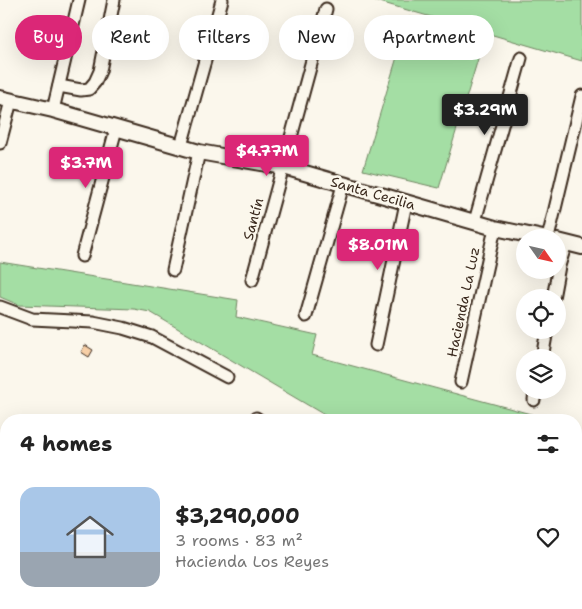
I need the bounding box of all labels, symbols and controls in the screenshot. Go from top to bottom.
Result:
chip: Buy [15,15,82,60]
chip: Rent [92,15,169,60]
chip: Filters [179,15,269,60]
chip: New [279,15,354,60]
chip: Apartment [364,15,494,60]
pin: $3.29M [444,94,526,136]
text: $3.29M [453,99,517,120]
pin: $4.77M [226,134,308,177]
text: $4.77M [236,140,298,161]
pin: $3.7M [51,146,121,189]
text: $3.7M [60,152,112,173]
street label: Santa Cecilia [329,172,418,214]
street label: Santín [239,196,267,242]
pin: $8.01M [337,228,419,271]
north arrow [516,229,566,279]
map controls [516,229,566,399]
text: $8.01M [348,234,408,255]
street label: Hacienda La Luz [443,245,483,359]
button: locate [516,289,566,339]
button: layers [516,349,566,399]
text: 4 homes [20,430,112,458]
icon: filters [534,430,562,458]
text: $3,290,000 [175,502,300,530]
icon: home [60,507,120,567]
icon: heart [534,523,562,551]
text: 3 rooms · 83 m² [175,530,303,551]
text: Hacienda Los Reyes [175,551,329,572]

